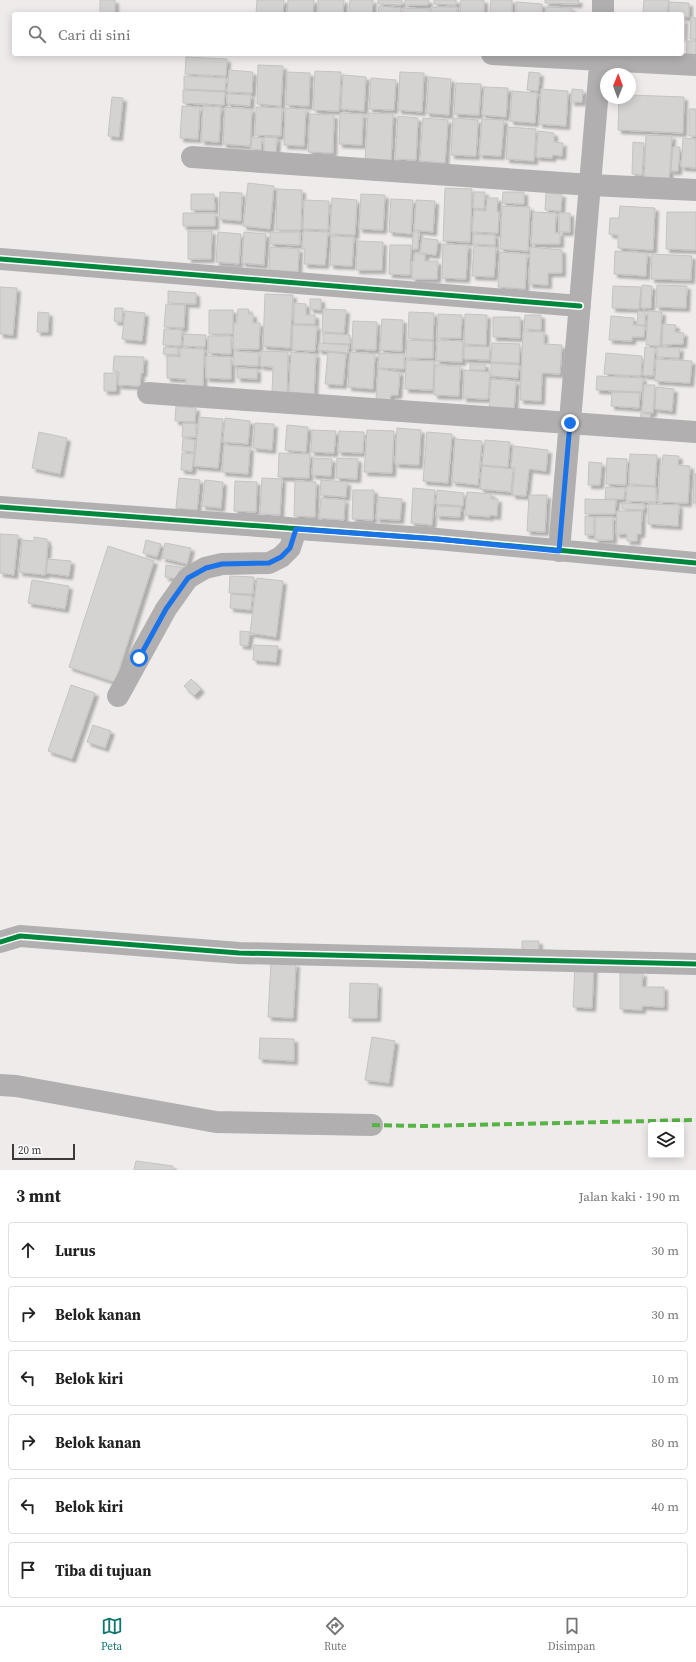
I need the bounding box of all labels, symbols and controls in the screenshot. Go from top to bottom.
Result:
search box [12,12,684,56]
icon: search [26,23,48,45]
text: Cari di sini [58,24,130,45]
north arrow [600,68,636,104]
route end [561,414,579,432]
route start [130,649,148,667]
map controls [648,1122,684,1158]
button: layers [648,1122,684,1158]
scale bar [12,1142,75,1161]
text: 20 m [18,1143,41,1158]
text: 3 mnt [16,1184,61,1208]
text: Jalan kaki · 190 m [579,1188,680,1205]
icon: ahead [17,1239,39,1261]
text: Lurus [55,1240,96,1261]
text: 30 m [651,1242,679,1259]
icon: right [17,1303,39,1325]
text: Belok kanan [55,1304,141,1325]
text: 30 m [651,1306,679,1323]
icon: left [17,1367,39,1389]
text: Belok kiri [55,1368,123,1389]
text: 10 m [651,1370,679,1387]
icon: right [17,1431,39,1453]
text: Belok kanan [55,1432,141,1453]
text: 80 m [651,1434,679,1451]
icon: left [17,1495,39,1517]
text: Belok kiri [55,1496,123,1517]
text: 40 m [651,1498,679,1515]
icon: arrive [17,1559,39,1581]
text: Tiba di tujuan [55,1560,151,1581]
tab: Peta [101,1615,123,1654]
tab: Rute [324,1615,347,1654]
tab: Disimpan [548,1615,595,1654]

